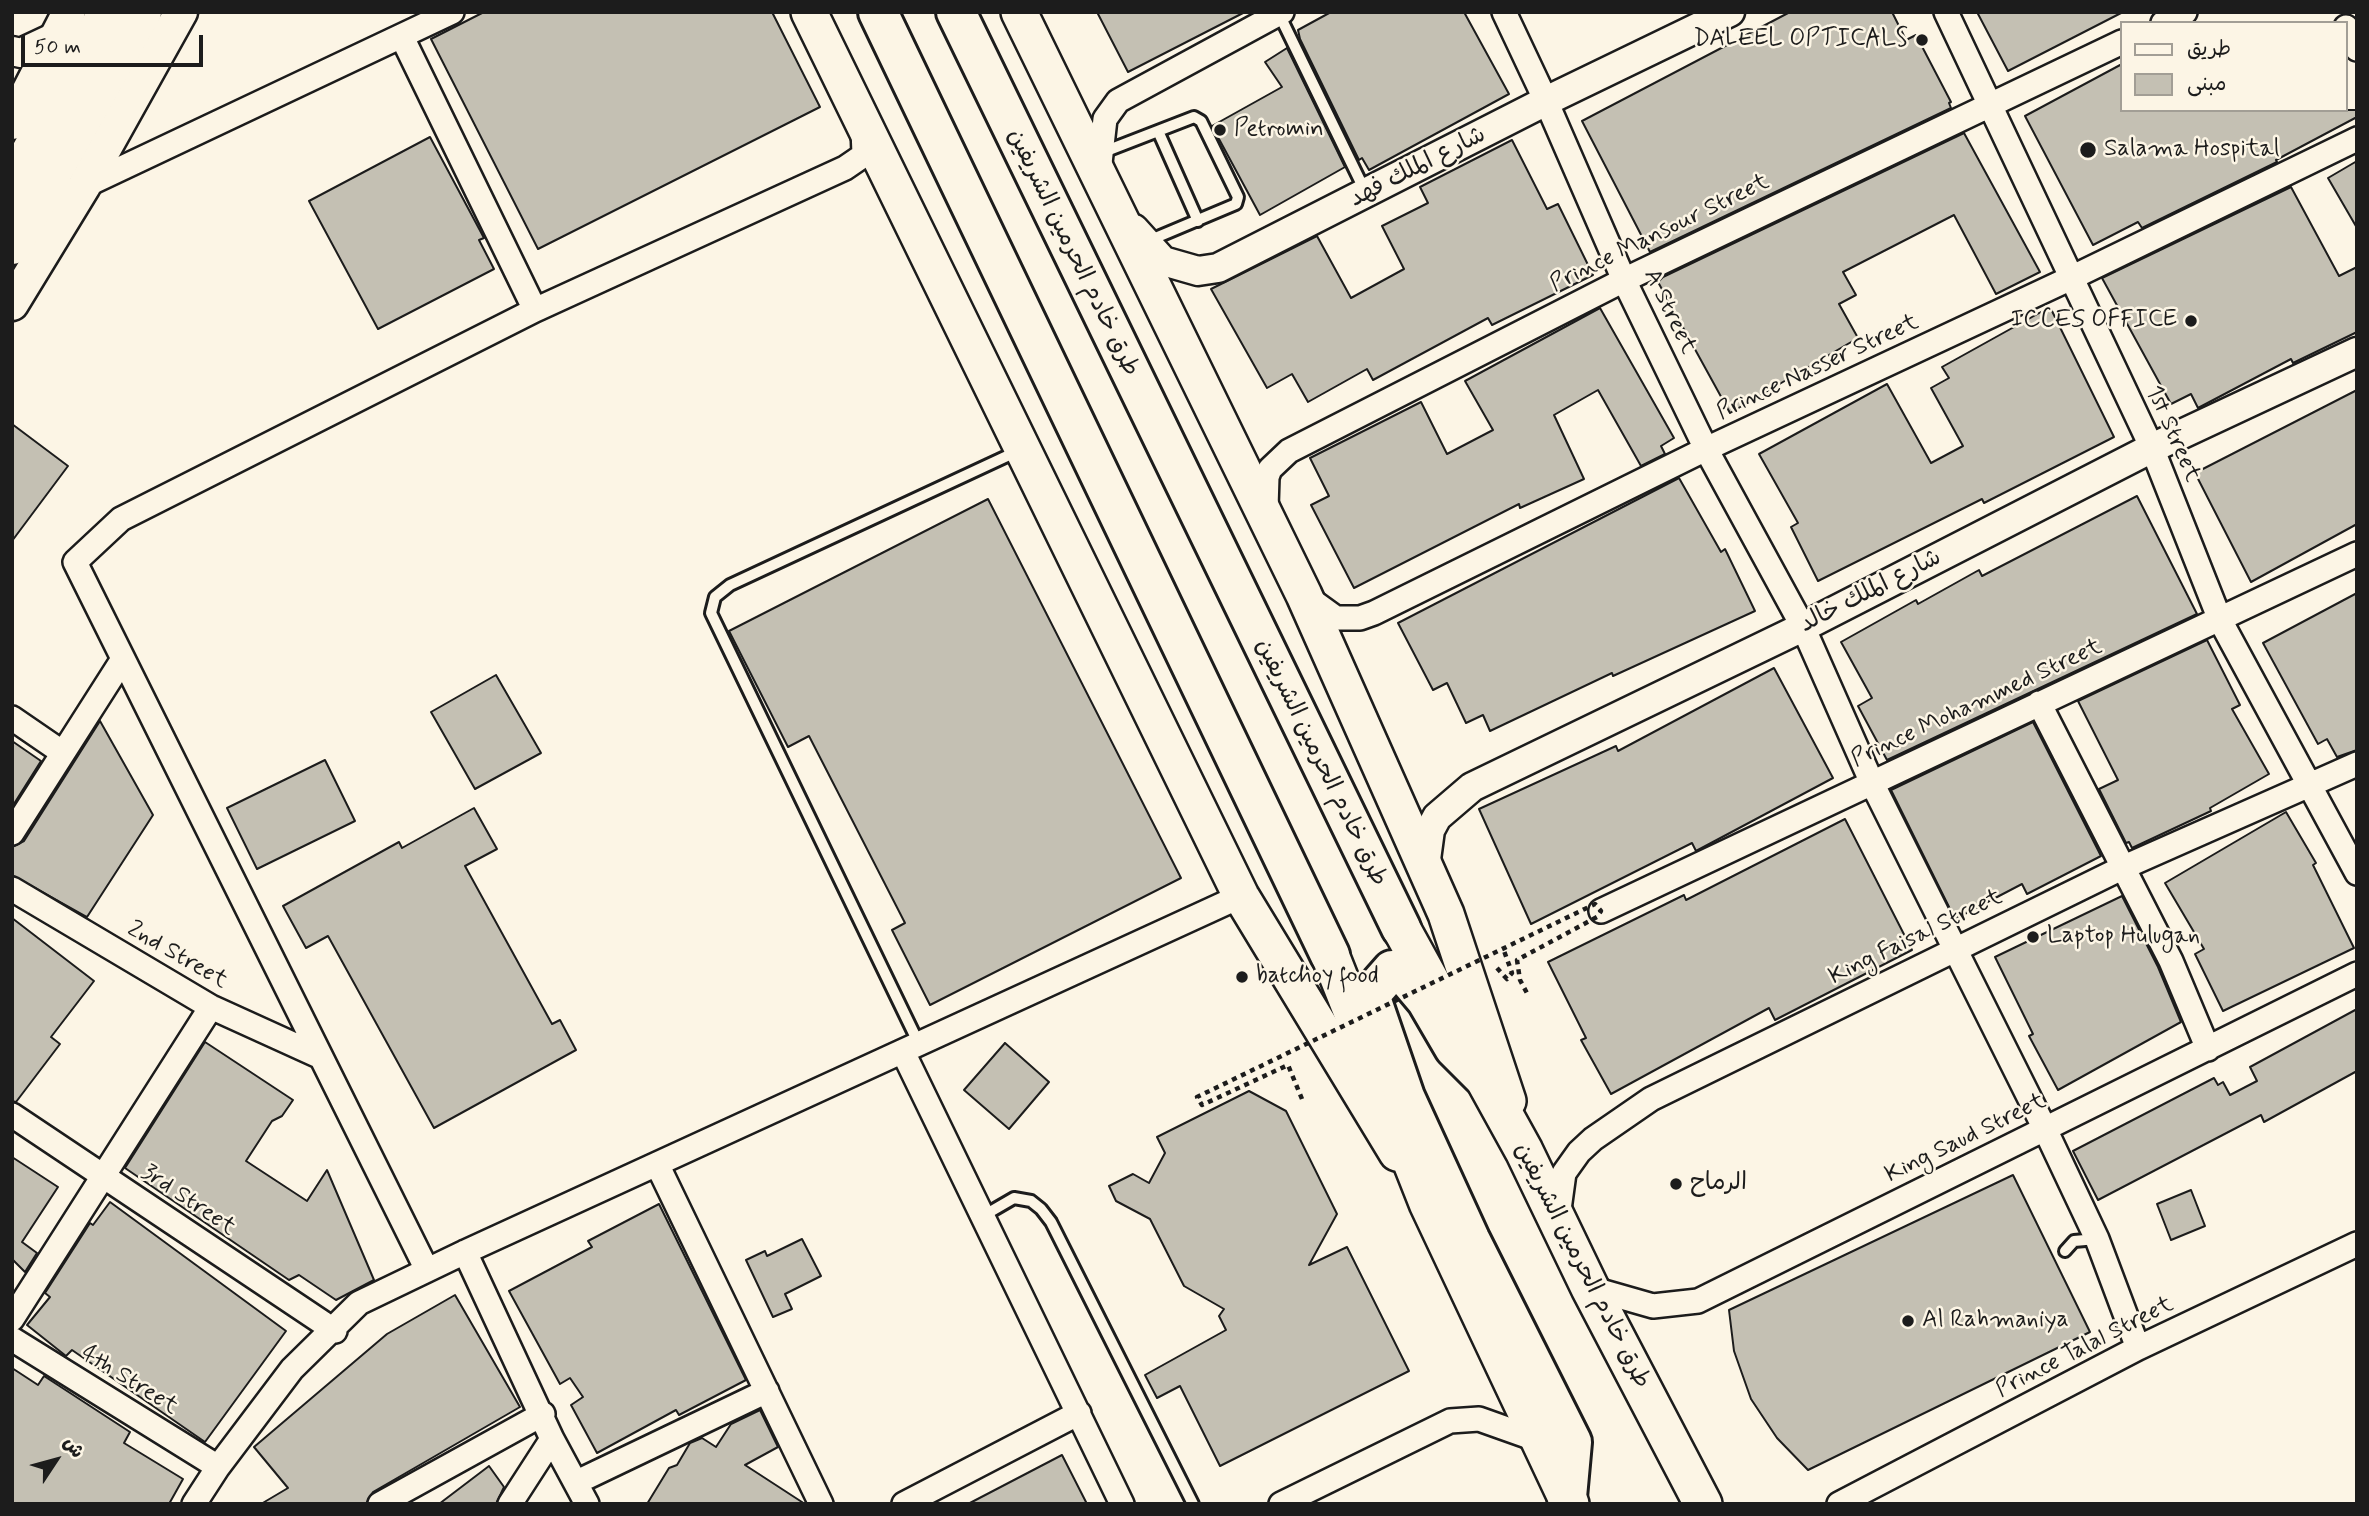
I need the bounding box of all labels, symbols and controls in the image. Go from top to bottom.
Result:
scale bar [24,21,206,65]
legend [2120,21,2348,112]
place label: DALEEL OPTICALS [1694,26,1908,54]
marker: DALEEL OPTICALS [1914,32,1930,48]
text: 50 m [34,33,81,61]
text: طريق [2187,35,2231,63]
text: مبنى [2187,70,2226,98]
place label: Petromin [1234,116,1324,144]
street label: شارع الملك فهد [1345,121,1491,215]
marker: Petromin [1212,122,1228,138]
street label: طرق خادم الحرمين الشريفين [1000,125,1144,381]
place label: Salama Hospital [2104,136,2280,164]
marker: Salama Hospital [2078,140,2098,160]
street label: Prince Mansour Street [1546,168,1774,300]
street label: A Street [1636,265,1702,359]
place label: ICCES OFFICE [2011,307,2177,335]
street label: Prince Nasser Street [1712,309,1924,427]
marker: ICCES OFFICE [2183,313,2199,329]
street label: 1st Street [2138,381,2206,487]
street label: شارع الملك خالد [1795,544,1947,640]
street label: Prince Mohammed Street [1847,633,2107,775]
street label: طرق خادم الحرمين الشريفين [1248,635,1392,891]
street label: King Faisal Street [1825,884,2007,992]
street label: 2nd Street [122,916,232,996]
place label: Laptop Hulugan [2047,923,2200,951]
marker: Laptop Hulugan [2025,929,2041,945]
place label: batchoy food [1256,963,1379,991]
marker: batchoy food [1234,969,1250,985]
street label: King Saud Street [1881,1088,2051,1190]
street label: طرق خادم الحرمين الشريفين [1507,1138,1655,1394]
street label: 3rd Street [135,1159,241,1243]
place label: الرماح [1690,1170,1747,1198]
marker: الرماح [1668,1176,1684,1192]
street label: Prince Talal Street [1991,1291,2179,1405]
place label: Al Rahmaniya [1922,1307,2069,1335]
marker: Al Rahmaniya [1900,1313,1916,1329]
street label: 4th Street [75,1340,183,1422]
north arrow [21,1425,91,1495]
text: ش [57,1432,90,1463]

